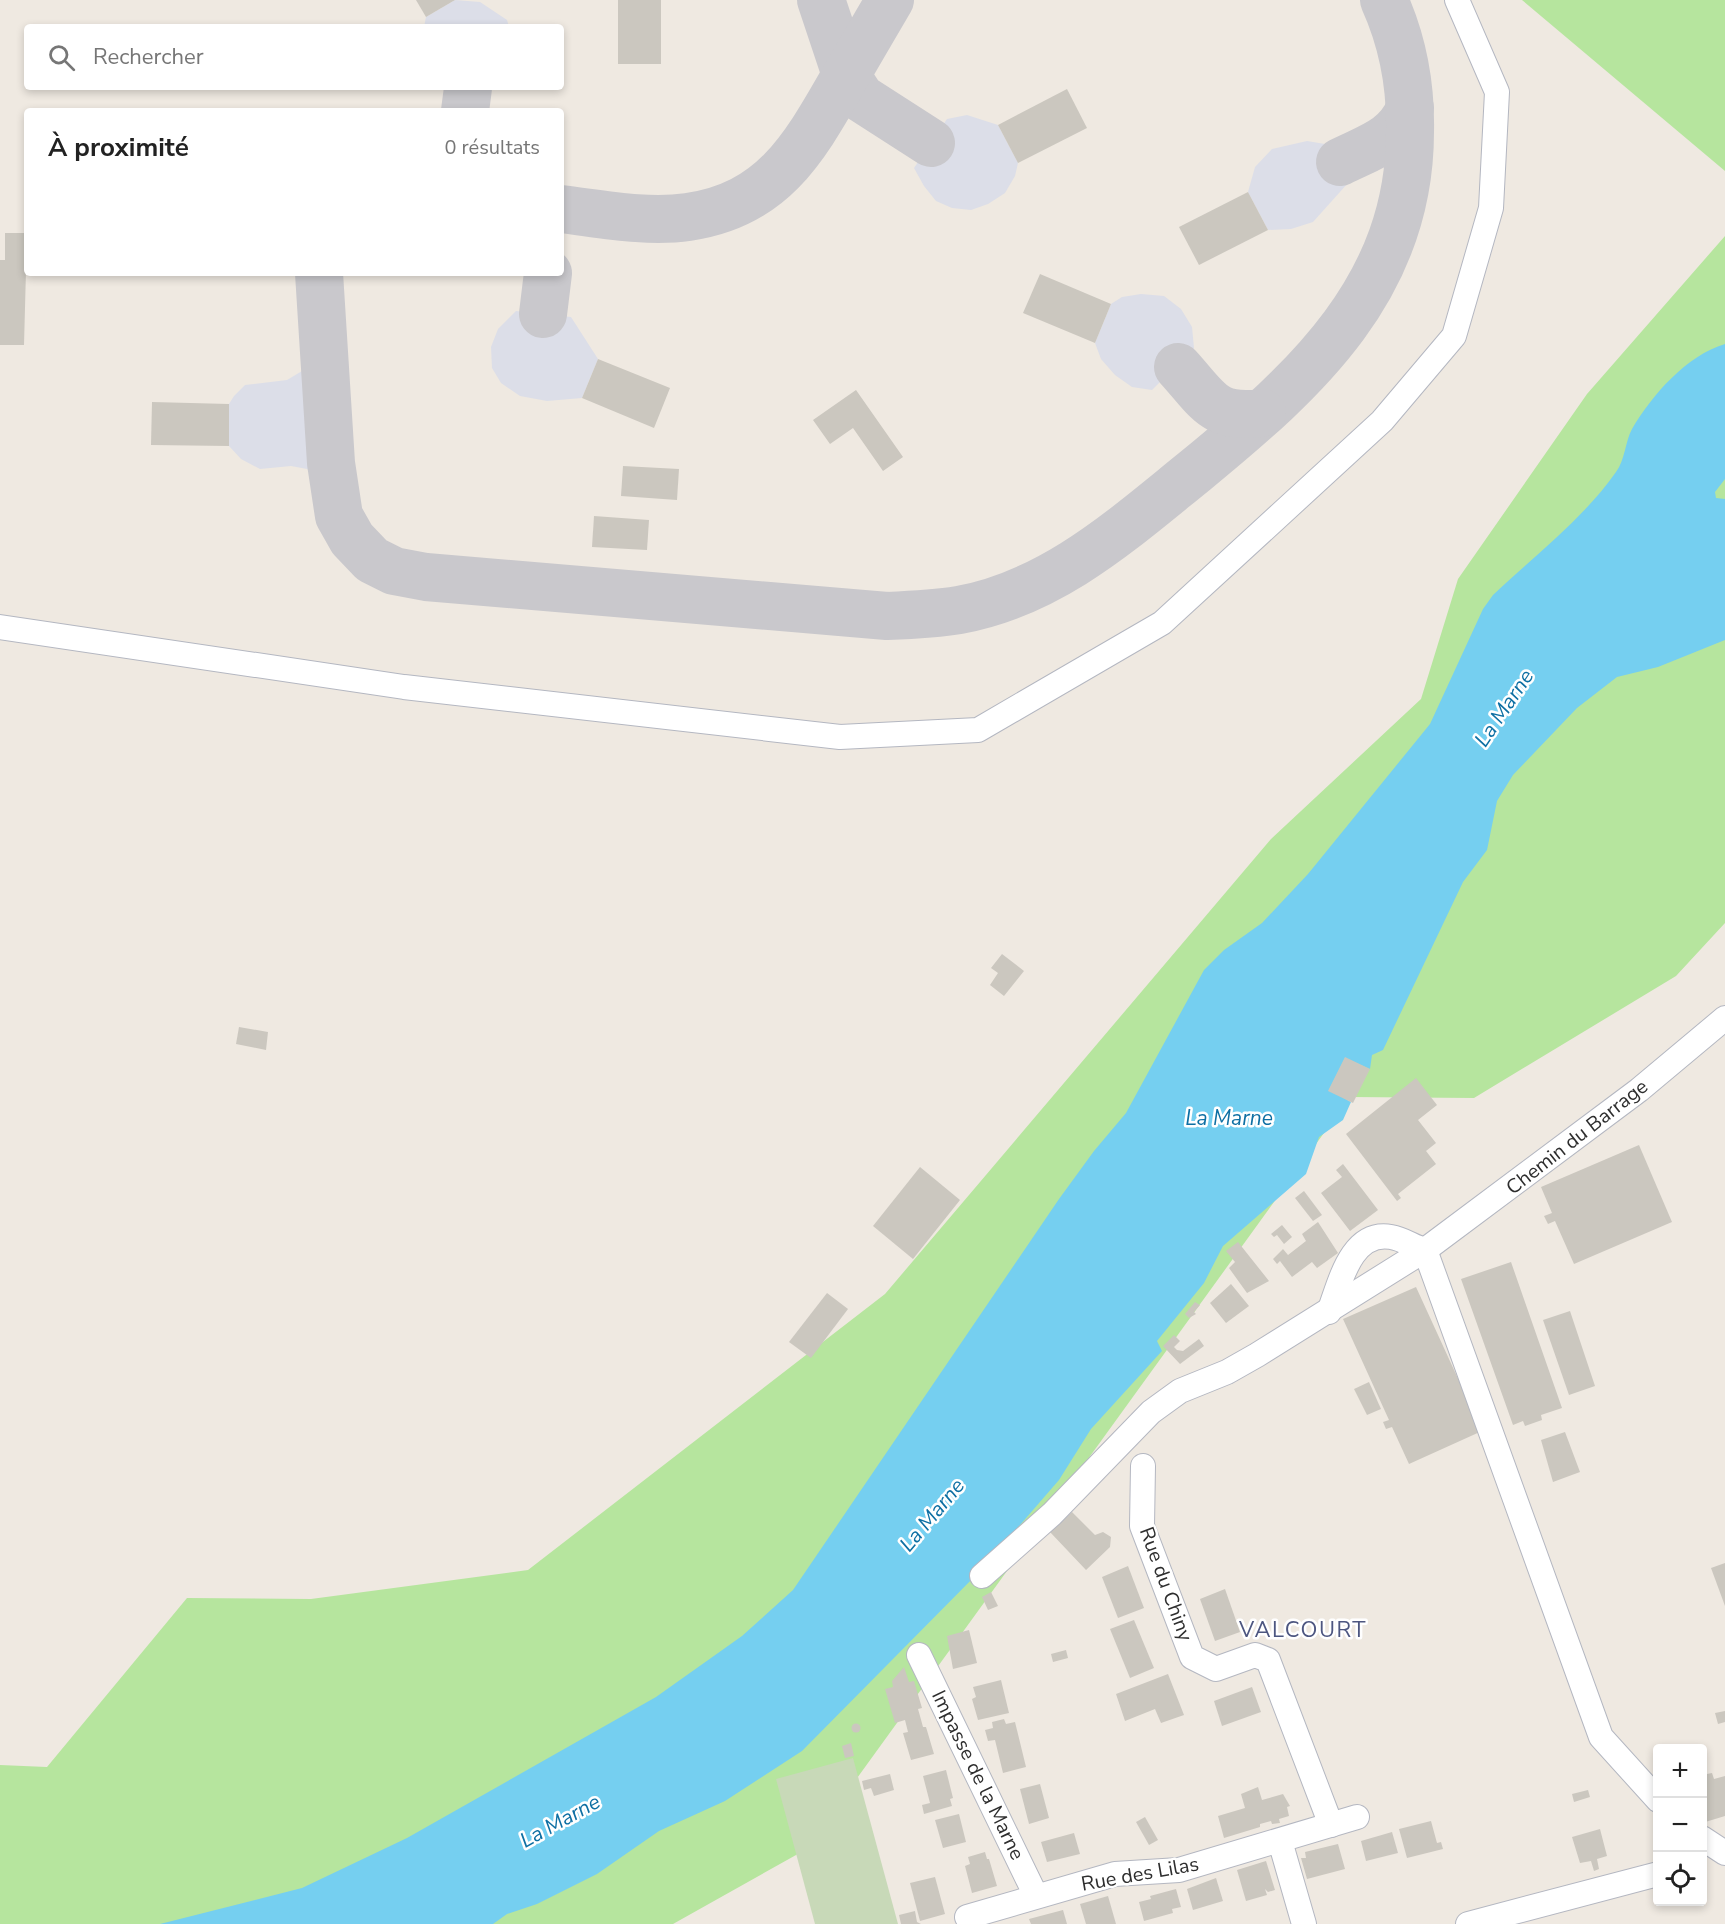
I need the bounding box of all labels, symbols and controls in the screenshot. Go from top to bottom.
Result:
search box [24,24,564,90]
icon: search [45,41,78,74]
text: Rechercher [93,42,204,72]
text: À proximité [48,130,189,165]
text: 0 résultats [444,134,540,161]
water label: La Marne [1468,664,1540,752]
street label: Chemin du Barrage [1501,1073,1653,1201]
water label: La Marne [1185,1104,1273,1132]
water label: La Marne [893,1472,971,1558]
street label: Rue du Chiny [1133,1523,1199,1645]
district label: VALCOURT [1238,1615,1367,1645]
street label: Impasse de la Marne [925,1686,1031,1864]
map controls [1653,1744,1707,1906]
button: + [1653,1744,1707,1798]
water label: La Marne [515,1788,605,1854]
button: − [1653,1798,1707,1852]
street label: Rue des Lilas [1079,1850,1201,1898]
button: locate [1653,1852,1707,1906]

